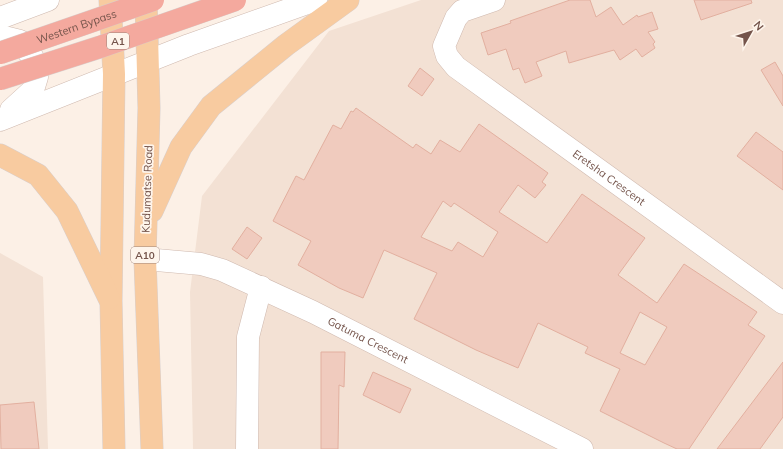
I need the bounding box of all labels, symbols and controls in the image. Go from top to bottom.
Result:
street label: Western Bypass [35,6,118,47]
north arrow [731,12,771,52]
text: N [751,18,767,33]
road number: A1 [107,33,129,49]
street label: Kudumatse Road [138,145,156,233]
street label: Eretsha Crescent [570,147,648,208]
road number: A10 [131,247,159,263]
street label: Gatuma Crescent [325,314,411,366]

